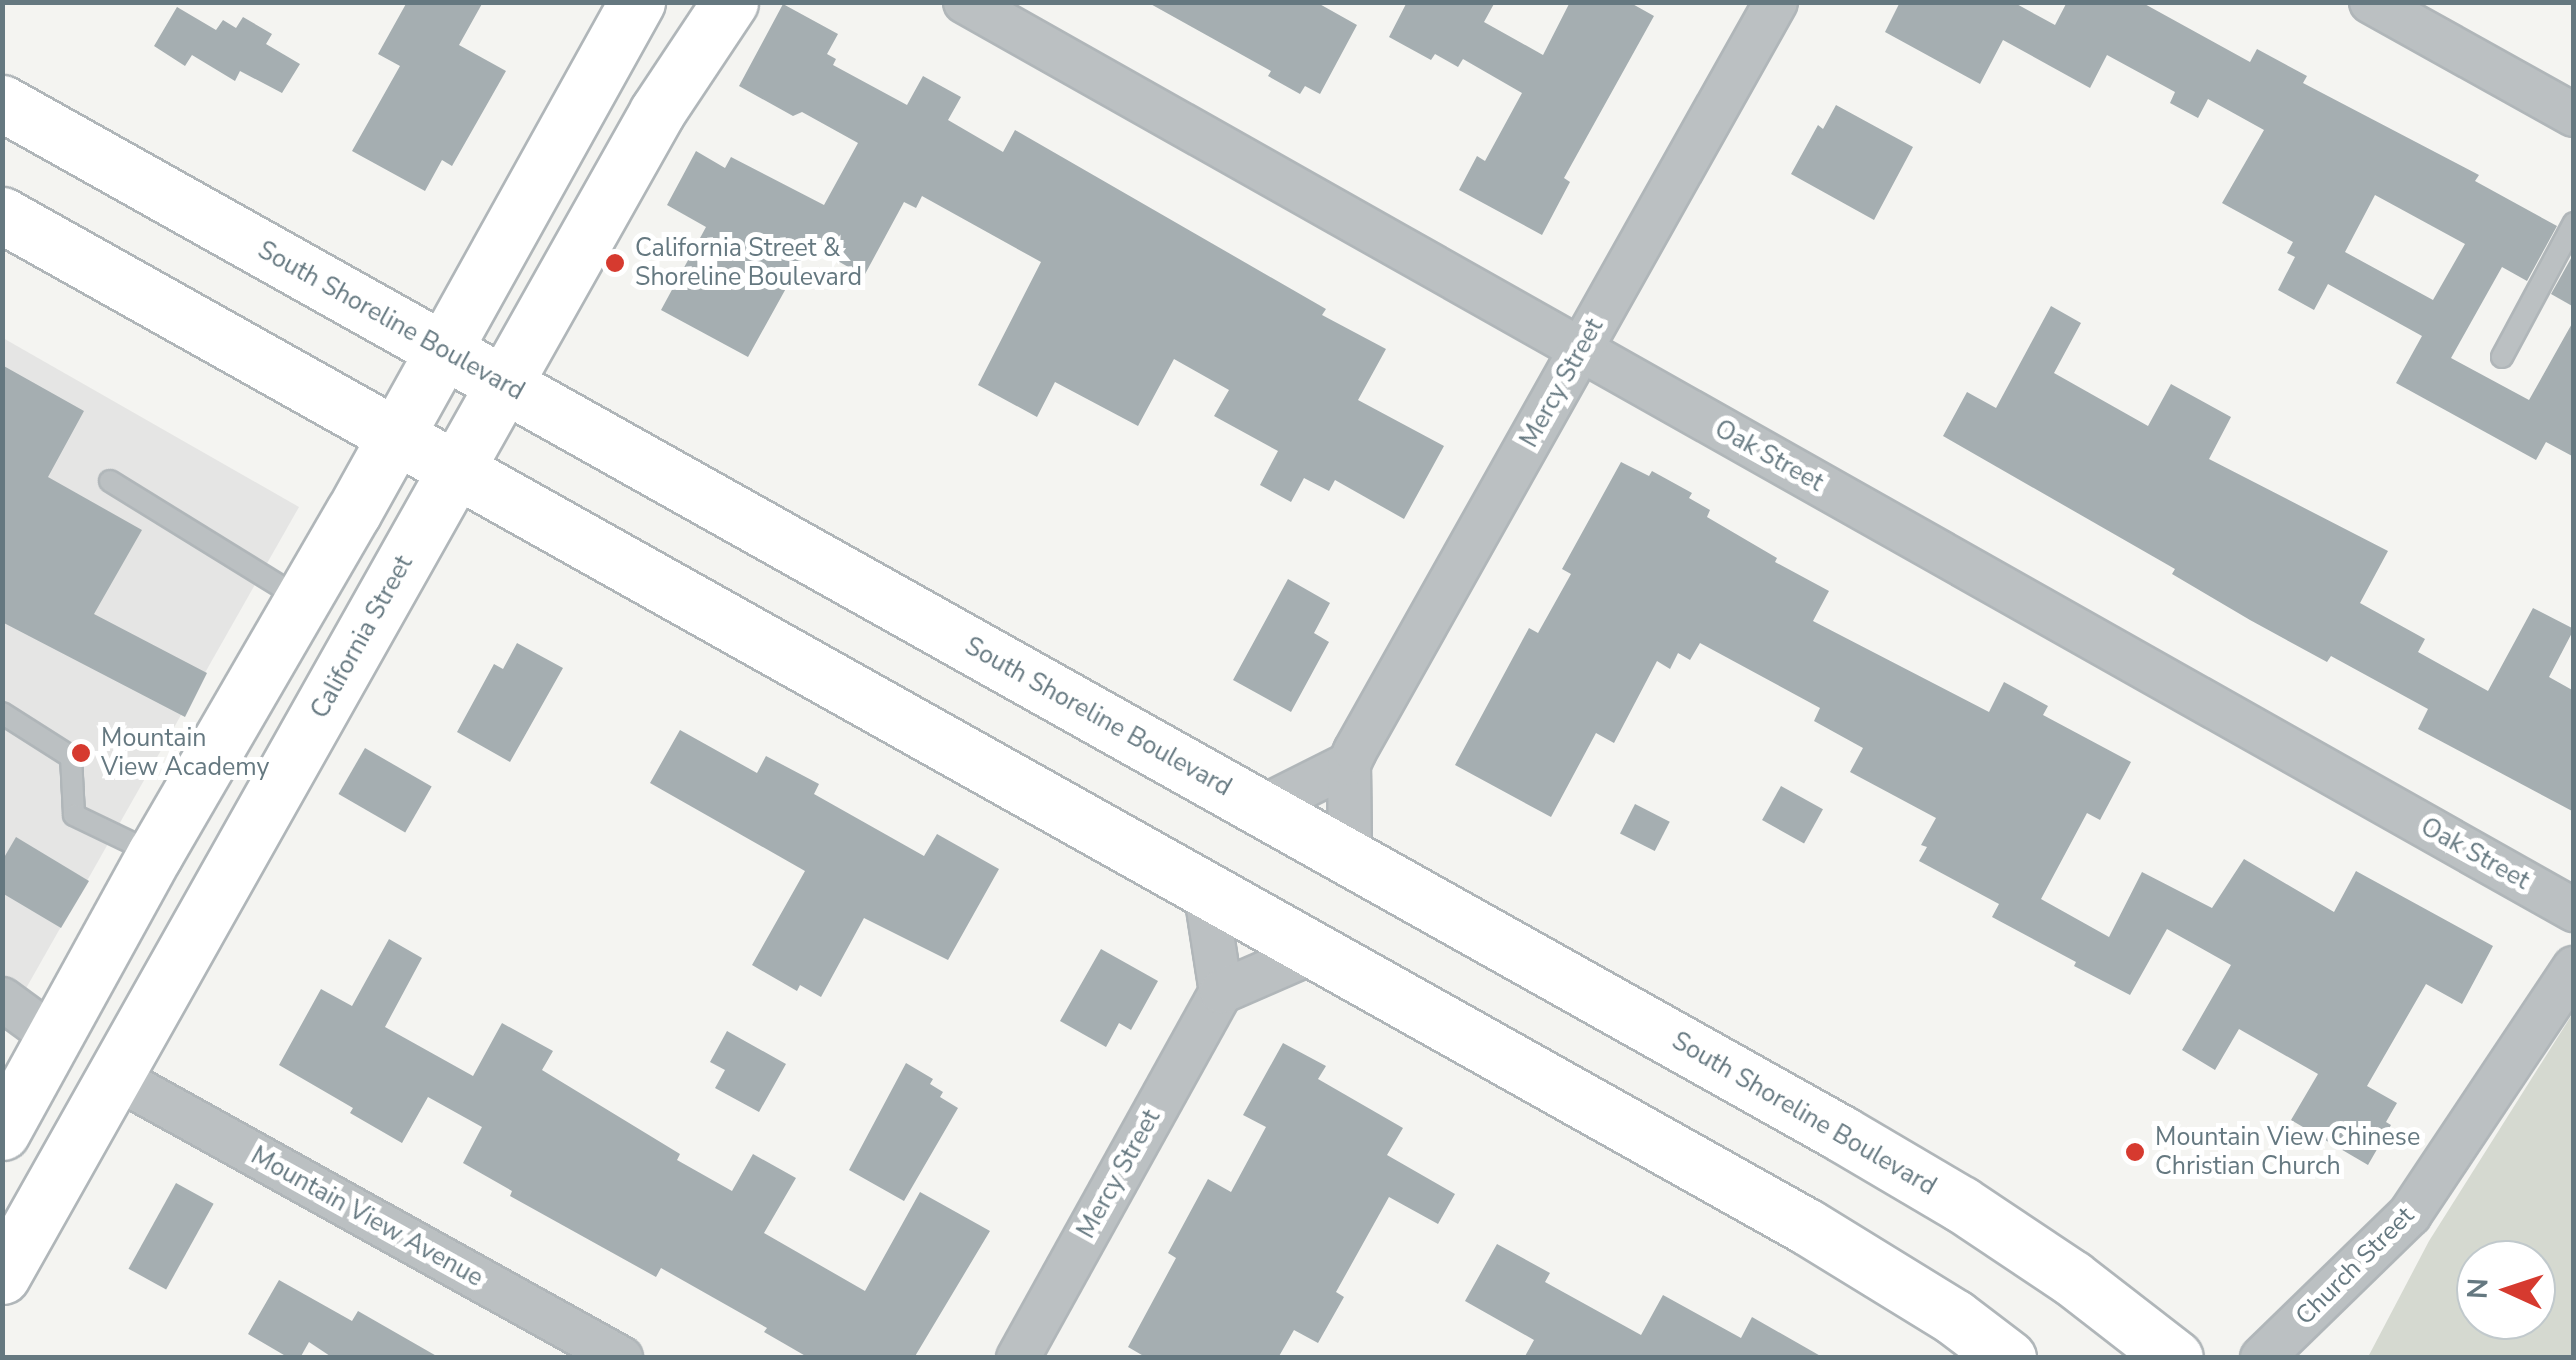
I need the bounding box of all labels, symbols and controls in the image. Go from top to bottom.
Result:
place label: California Street & Shoreline Boulevard [635,234,862,293]
street label: South Shoreline Boulevard [253,235,529,407]
marker: California Street & Shoreline Boulevard [604,252,626,274]
street label: Mercy Street [1514,313,1610,453]
street label: Oak Street [1709,414,1829,498]
street label: California Street [305,550,419,724]
street label: South Shoreline Boulevard [960,631,1236,803]
place label: Mountain View Academy [101,724,269,783]
marker: Mountain View Academy [70,742,92,764]
street label: Oak Street [2415,812,2535,896]
street label: South Shoreline Boulevard [1667,1026,1941,1202]
street label: Mercy Street [1071,1104,1167,1244]
place label: Mountain View Chinese Christian Church [2155,1123,2420,1182]
street label: Mountain View Avenue [246,1141,488,1293]
marker: Mountain View Chinese Christian Church [2124,1141,2146,1163]
street label: Church Street [2290,1201,2420,1331]
north arrow [2456,1240,2556,1340]
text: N [2459,1277,2498,1300]

